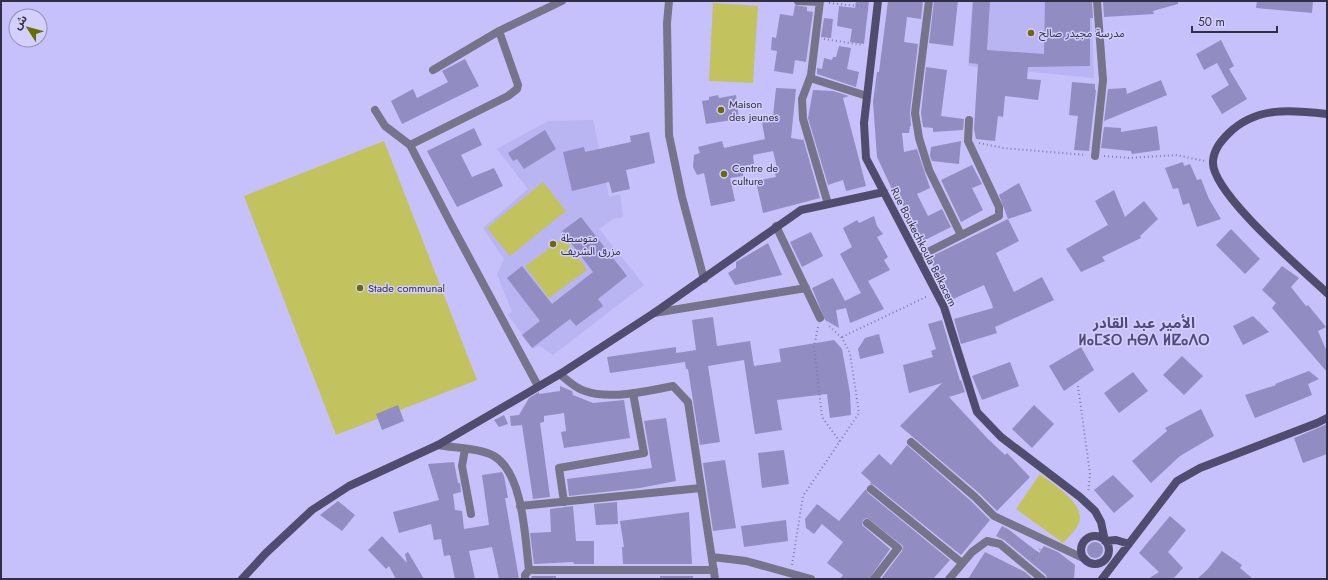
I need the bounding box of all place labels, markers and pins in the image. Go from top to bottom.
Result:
place label: مدرسة مجيدر صالح [1039,25,1125,41]
marker: مدرسة مجيدر صالح [1026,28,1036,38]
place label: Maison des jeunes [729,96,779,125]
marker: Maison des jeunes [716,105,726,115]
place label: Centre de culture [732,160,778,189]
marker: Centre de culture [719,169,729,179]
place label: متوسطة مزرق الشريف [561,230,621,259]
marker: متوسطة مزرق الشريف [548,239,558,249]
place label: Stade communal [368,280,445,296]
marker: Stade communal [355,283,365,293]

